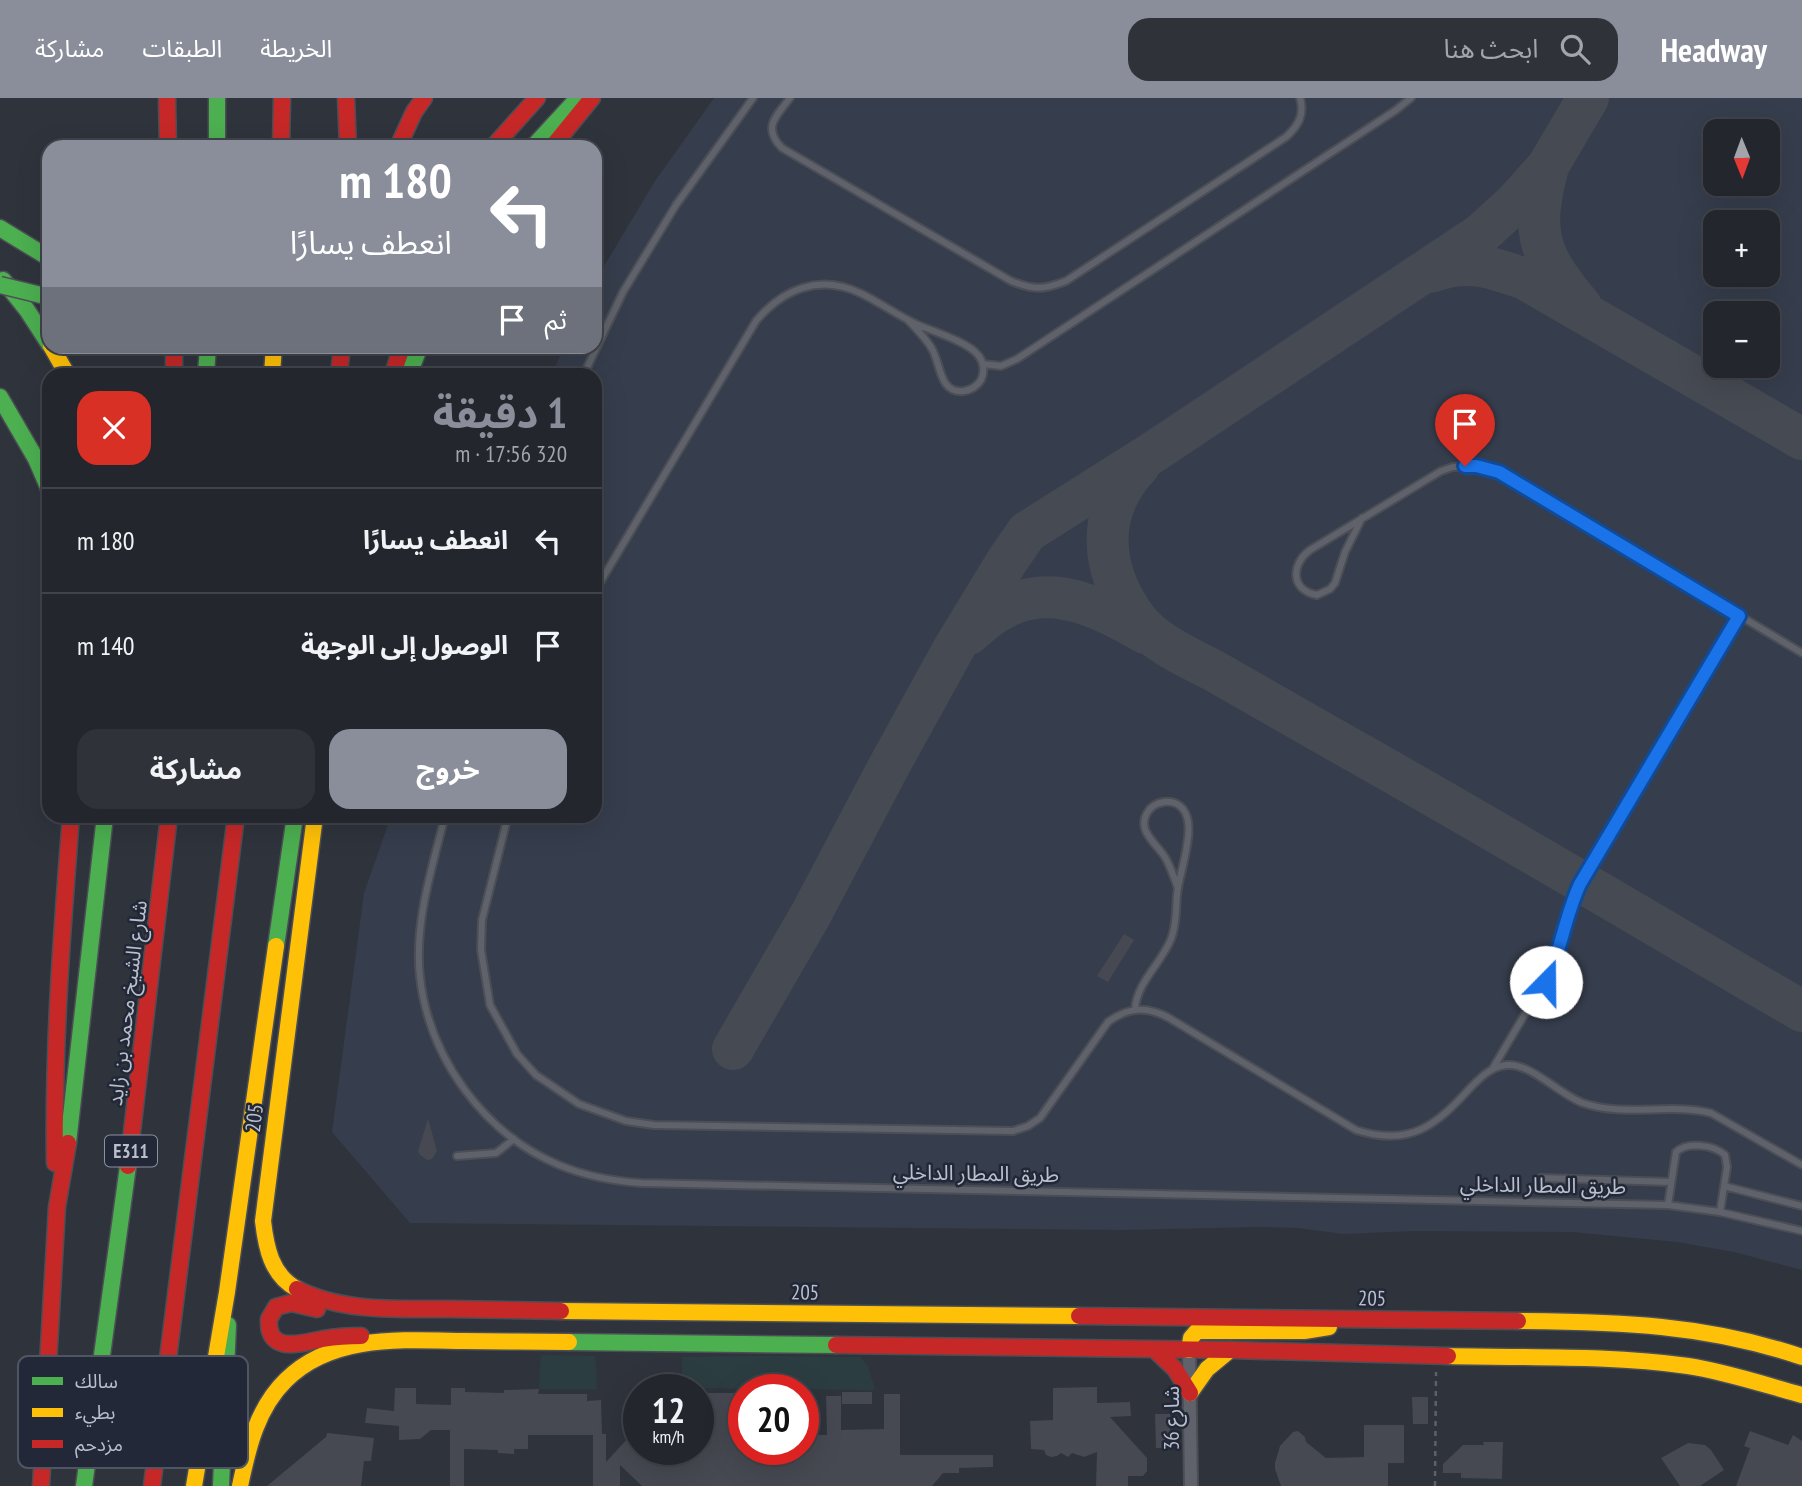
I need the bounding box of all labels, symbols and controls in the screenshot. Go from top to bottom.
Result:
search box [1128,18,1618,81]
text: Headway [1660,28,1767,71]
icon: search [1556,30,1594,68]
text: ابحث هنا [1443,32,1538,65]
text: مشاركة [35,33,104,64]
text: الطبقات [142,33,222,64]
text: الخريطة [260,33,332,64]
north arrow [1703,119,1780,196]
map controls [1703,119,1780,378]
text: 180 m [339,148,452,212]
icon: left [476,168,567,259]
button: + [1703,210,1780,287]
text: انعطف يسارًا [290,221,452,263]
icon: arrive [493,301,531,339]
button: − [1703,301,1780,378]
text: ثم [545,303,567,336]
text: 1 دقيقة [433,385,567,440]
button: close [77,391,151,465]
pin [1435,394,1495,466]
icon: arrive [1446,405,1484,443]
text: 320 m · 17:56 [455,439,567,468]
icon: left [529,522,567,560]
text: انعطف يسارًا [363,523,508,556]
text: 180 m [77,524,135,557]
icon: arrive [529,627,567,665]
text: الوصول إلى الوجهة [301,628,508,661]
text: 140 m [77,629,135,662]
button: مشاركة [77,729,315,809]
button: خروج [329,729,567,809]
street label: شارع الشيخ محمد بن زايد [101,899,155,1108]
position arrow [1509,945,1583,1019]
street label: 205 [239,1102,269,1134]
road number: E311 [105,1135,157,1166]
street label: طريق المطار الداخلي [893,1158,1059,1191]
street label: طريق المطار الداخلي [1460,1170,1626,1203]
street label: 205 [791,1278,819,1306]
street label: 205 [1358,1284,1386,1312]
legend [18,1356,248,1468]
text: سالك [75,1369,118,1393]
speed limit sign: 20 [728,1374,819,1465]
street label: شارع 36 [1158,1386,1187,1450]
text: 12 [652,1387,685,1433]
text: بطيء [75,1400,115,1427]
text: km/h [653,1425,684,1448]
text: مزدحم [75,1432,123,1459]

